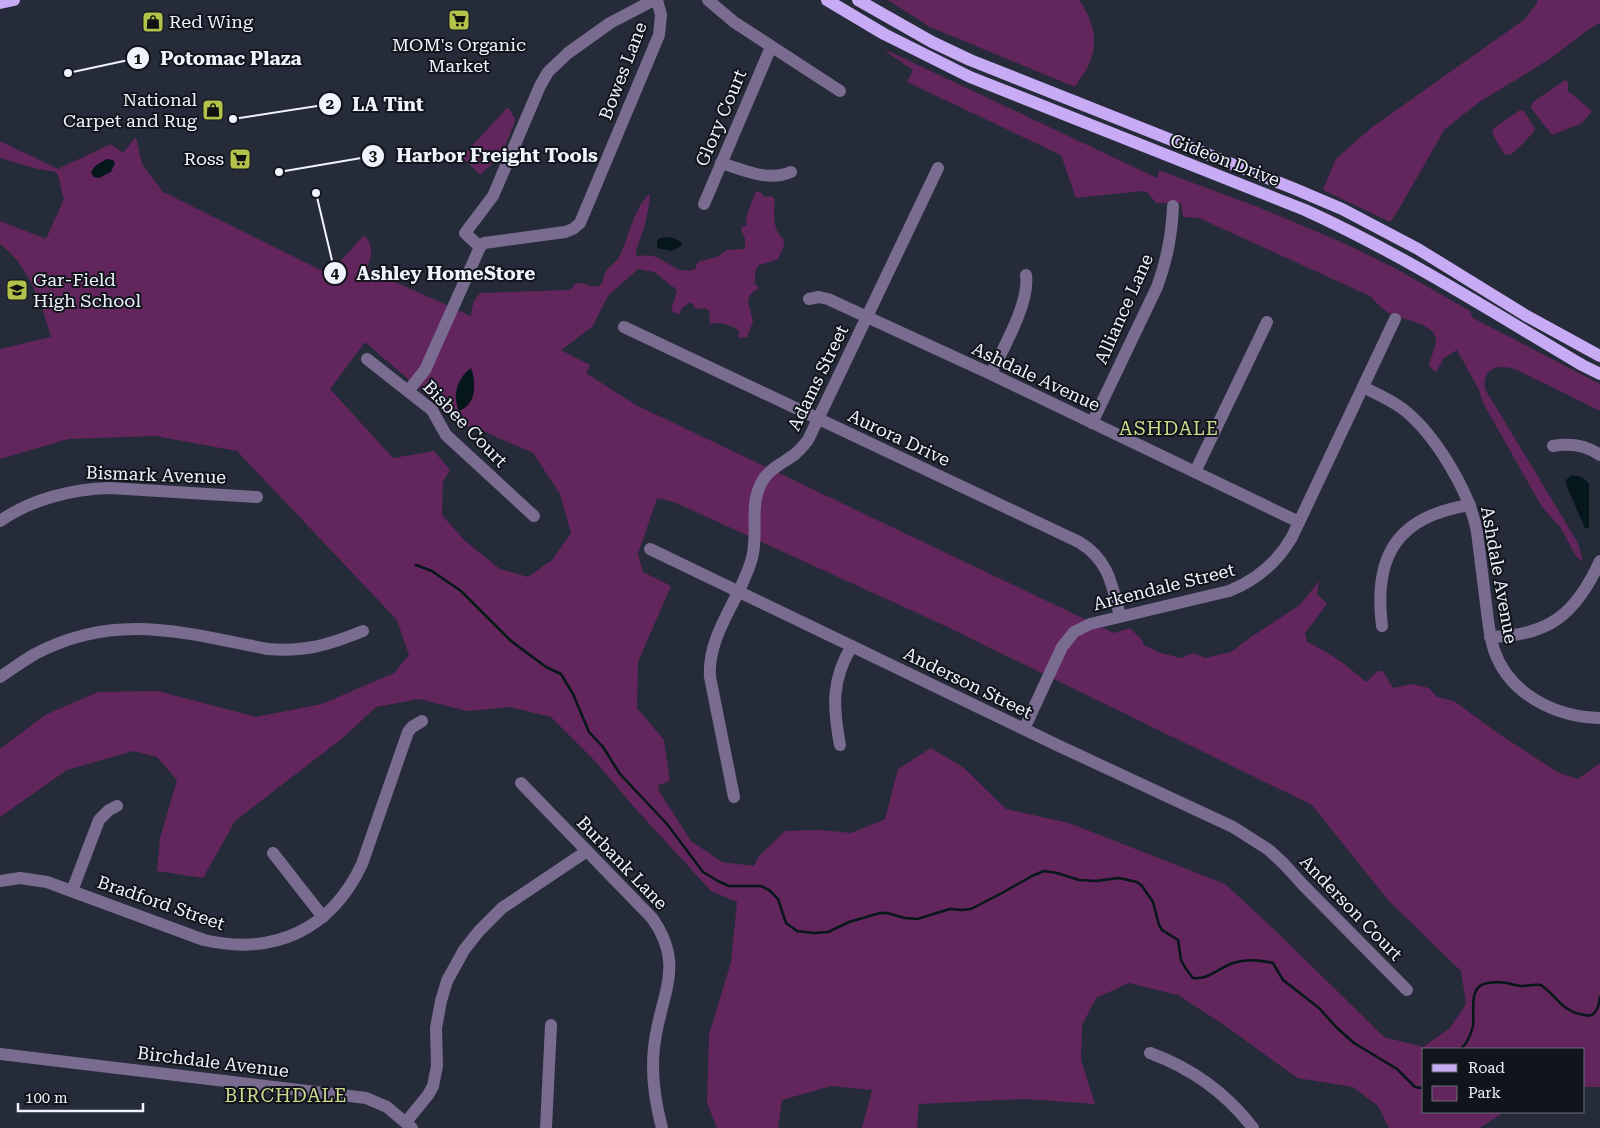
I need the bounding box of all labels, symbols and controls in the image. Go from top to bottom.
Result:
supermarket icon: MOM's Organic Market [447,8,471,32]
shop icon: Red Wing [141,10,165,34]
place label: Red Wing [169,11,254,32]
street label: Bowes Lane [594,19,651,123]
place label: MOM's Organic Market [392,34,526,76]
callout: Potomac Plaza [125,41,312,75]
text: Potomac Plaza [160,47,302,70]
text: 1 [134,50,143,68]
street label: Glory Court [691,66,750,169]
callout: LA Tint [317,87,434,121]
place label: National Carpet and Rug [63,89,198,131]
text: LA Tint [352,93,424,116]
text: 2 [326,95,334,113]
shop icon: National Carpet and Rug [201,98,225,122]
street label: Gideon Drive [1168,129,1283,190]
callout: Harbor Freight Tools [361,139,607,173]
text: Harbor Freight Tools [396,144,598,167]
supermarket icon: Ross [228,147,252,171]
text: 3 [369,147,378,165]
place label: Ross [184,148,224,169]
street label: Alliance Lane [1090,250,1157,367]
callout: Ashley HomeStore [322,256,546,290]
text: Ashley HomeStore [357,262,535,285]
text: 4 [331,264,340,282]
place label: Gar-Field High School [33,269,141,311]
school or university icon: Gar-Field High School [5,278,29,302]
street label: Adams Street [783,321,852,434]
street label: Ashdale Avenue [969,338,1104,415]
street label: Bisbee Court [419,376,512,471]
street label: Aurora Drive [845,405,954,470]
district label: ASHDALE [1119,417,1219,440]
street label: Bismark Avenue [85,462,227,487]
street label: Ashdale Avenue [1477,505,1522,645]
street label: Arkendale Street [1091,559,1237,614]
street label: Anderson Street [901,642,1036,723]
street label: Burbank Lane [573,812,672,914]
street label: Anderson Court [1296,851,1407,965]
street label: Bradford Street [95,871,228,934]
street label: Birchdale Avenue [136,1042,290,1081]
legend [1422,1048,1585,1113]
text: Road [1468,1059,1505,1077]
scale bar [18,1080,142,1112]
district label: BIRCHDALE [225,1084,347,1107]
text: Park [1468,1084,1502,1102]
text: 100 m [25,1089,68,1107]

